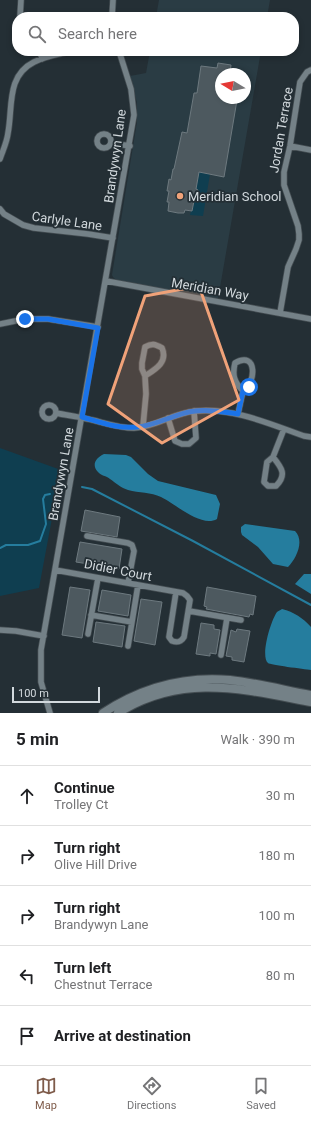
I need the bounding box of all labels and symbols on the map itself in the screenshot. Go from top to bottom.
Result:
north arrow [215,68,251,104]
street label: Jordan Terrace [266,86,296,174]
street label: Brandywyn Lane [101,108,129,204]
place label: Meridian School [188,189,281,204]
marker: Meridian School [175,191,185,201]
street label: Carlyle Lane [31,209,103,233]
street label: Meridian Way [170,275,250,303]
route end [16,310,34,328]
route start [240,378,258,396]
street label: Brandywyn Lane [45,426,77,522]
street label: Didier Court [83,556,153,584]
scale bar [12,685,100,704]

